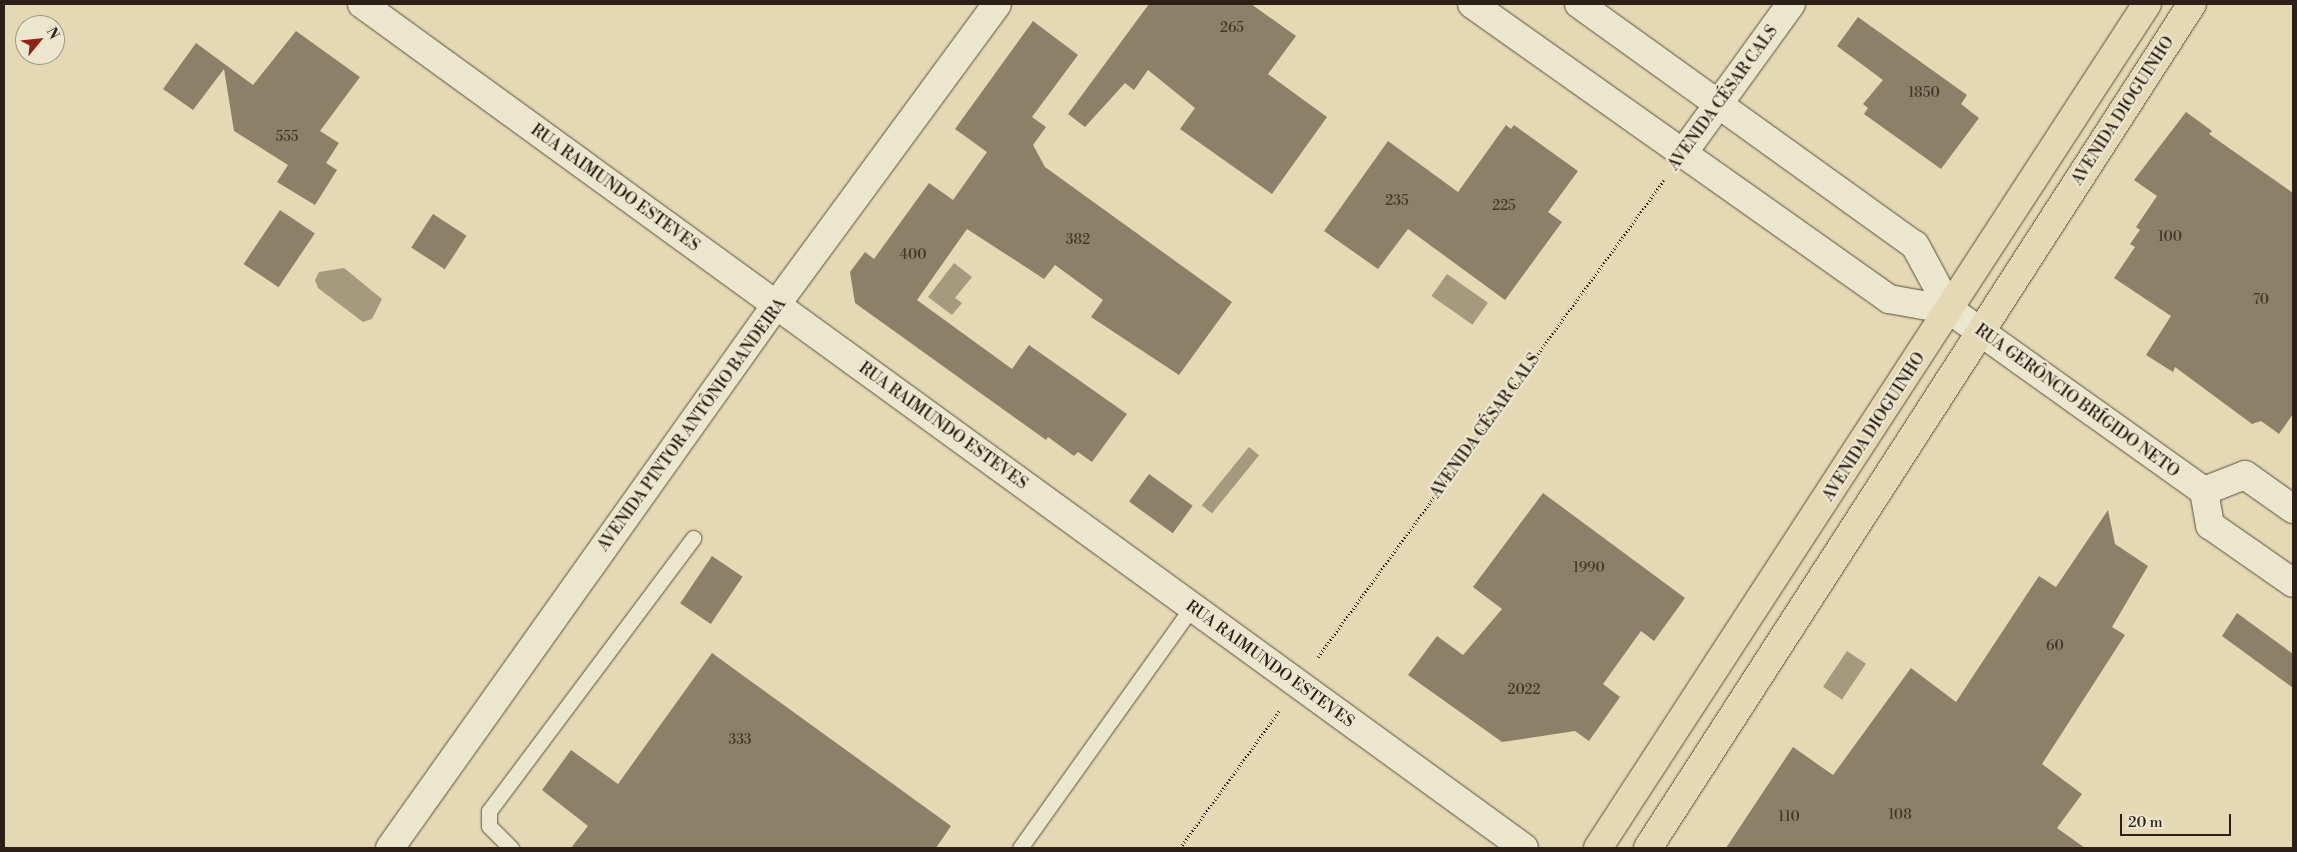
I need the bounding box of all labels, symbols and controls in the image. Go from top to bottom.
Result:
north arrow [15,15,65,65]
house number: 265 [1220,20,1244,36]
street label: AVENIDA CÉSAR CALS [1664,22,1782,174]
text: N [42,24,63,43]
street label: AVENIDA DIOGUINHO [2068,33,2178,189]
house number: 1850 [1908,85,1940,101]
street label: RUA RAIMUNDO ESTEVES [527,120,703,256]
house number: 555 [275,129,299,145]
house number: 235 [1385,193,1409,209]
house number: 225 [1492,198,1516,214]
house number: 100 [2158,229,2182,245]
house number: 382 [1066,232,1090,248]
house number: 400 [900,247,926,263]
house number: 70 [2253,292,2269,308]
street label: AVENIDA PINTOR ANTÔNIO BANDEIRA [594,295,790,555]
street label: RUA GERÔNCIO BRÍGIDO NETO [1971,320,2183,482]
street label: AVENIDA DIOGUINHO [1819,349,1929,505]
street label: AVENIDA CÉSAR CALS [1426,350,1544,502]
street label: RUA RAIMUNDO ESTEVES [855,358,1031,494]
house number: 1990 [1573,560,1605,576]
street label: RUA RAIMUNDO ESTEVES [1182,596,1358,732]
house number: 60 [2046,638,2064,654]
house number: 2022 [1508,682,1540,698]
house number: 333 [728,732,752,748]
scale bar [2122,804,2233,836]
house number: 108 [1888,807,1912,823]
house number: 110 [1778,809,1800,825]
text: 20 m [2128,813,2163,832]

